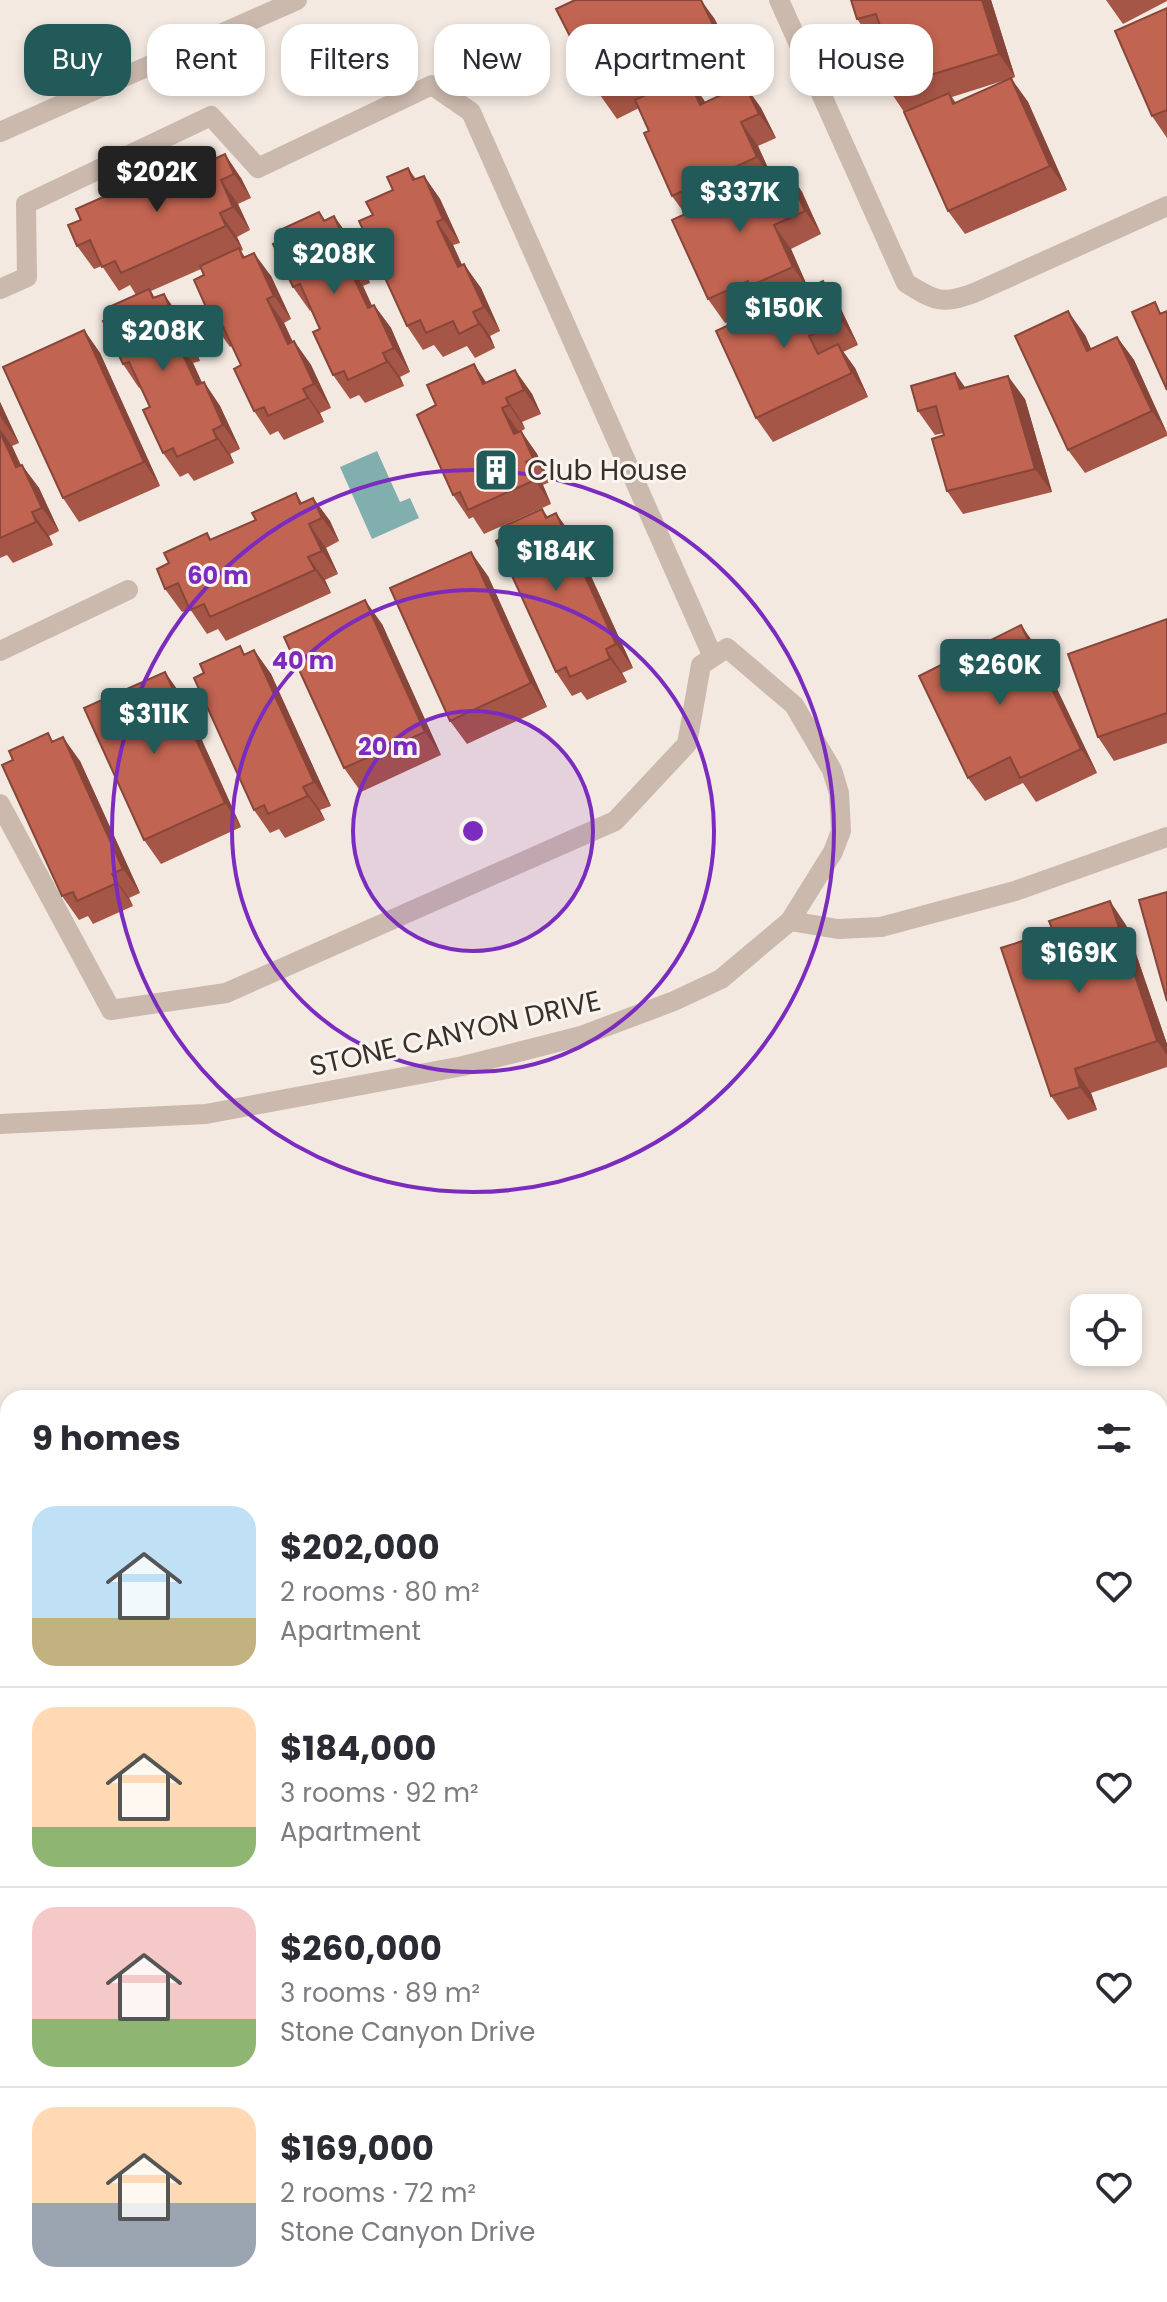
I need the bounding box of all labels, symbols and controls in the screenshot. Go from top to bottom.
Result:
chip: Buy [24,24,131,96]
chip: Rent [147,24,265,96]
chip: Filters [281,24,418,96]
chip: New [434,24,550,96]
chip: Apartment [566,24,774,96]
chip: House [790,24,933,96]
pin: $202K [101,146,213,214]
text: $202K [116,154,198,190]
pin: $337K [684,166,796,234]
text: $337K [700,174,780,210]
pin: $208K [278,228,390,296]
text: $208K [292,236,376,272]
pin: $150K [728,282,840,350]
text: $150K [745,290,823,326]
pin: $208K [107,305,219,373]
text: $208K [121,313,205,349]
building icon: Club House [472,446,520,494]
place label: Club House [527,451,687,490]
pin: $184K [500,525,612,593]
text: $184K [516,533,596,569]
text: 60 m [187,559,249,592]
pin: $260K [944,639,1056,707]
text: 40 m [272,644,334,677]
text: $260K [958,647,1042,683]
pin: $311K [98,688,210,756]
text: $311K [119,696,189,732]
text: 20 m [358,730,418,763]
centre of rings [459,817,487,845]
pin: $169K [1023,927,1135,995]
text: $169K [1040,935,1118,971]
street label: STONE CANYON DRIVE [306,981,605,1086]
map controls [1070,1294,1142,1366]
button: locate [1070,1294,1142,1366]
text: 9 homes [32,1414,181,1462]
icon: filters [1092,1416,1136,1460]
text: $202,000 [280,1523,440,1571]
icon: home [96,1538,192,1634]
icon: heart [1092,1564,1136,1608]
text: 2 rooms · 80 m² [280,1574,480,1610]
text: Apartment [280,1613,421,1649]
text: $184,000 [280,1724,436,1772]
icon: home [96,1739,192,1835]
icon: heart [1092,1765,1136,1809]
text: 3 rooms · 92 m² [280,1775,479,1811]
text: Apartment [280,1814,421,1850]
text: $260,000 [280,1924,442,1972]
icon: home [96,1939,192,2035]
icon: heart [1092,1965,1136,2009]
text: 3 rooms · 89 m² [280,1975,480,2011]
text: Stone Canyon Drive [280,2014,535,2050]
text: $169,000 [280,2124,434,2172]
icon: home [96,2139,192,2235]
icon: heart [1092,2165,1136,2209]
text: 2 rooms · 72 m² [280,2175,476,2211]
text: Stone Canyon Drive [280,2214,535,2250]

